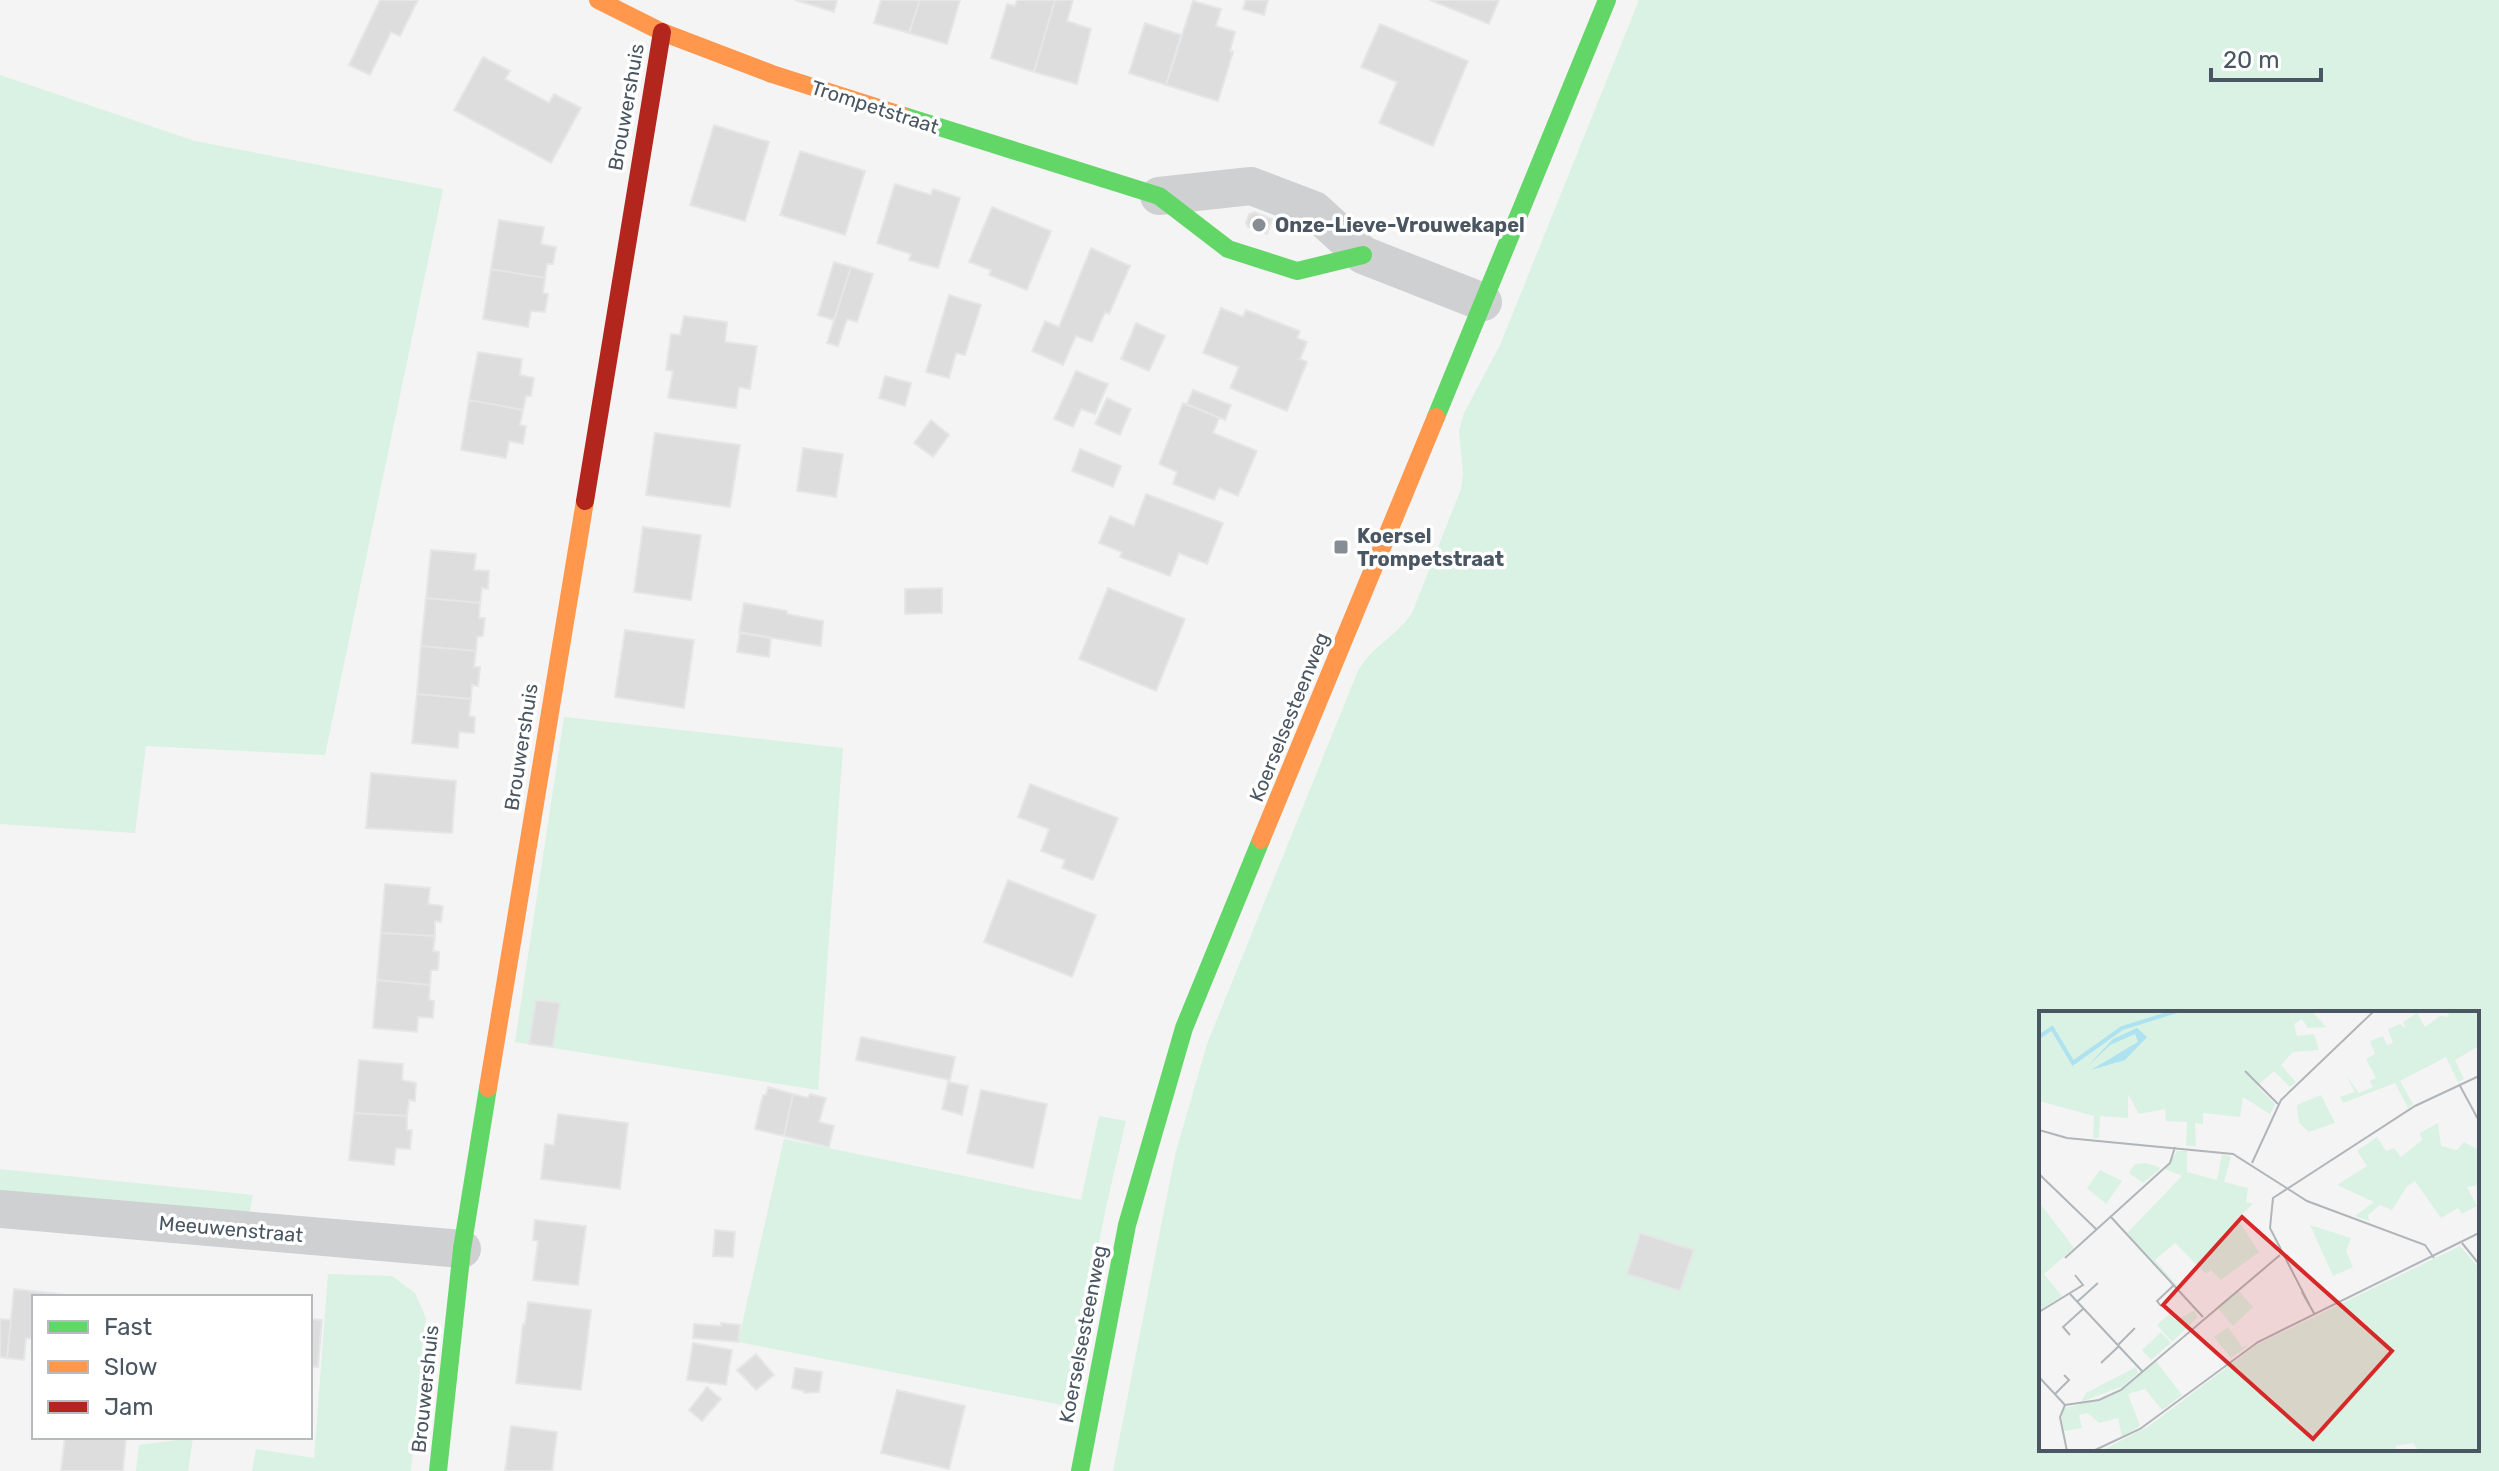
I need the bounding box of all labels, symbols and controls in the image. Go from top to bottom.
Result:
scale bar [2211,32,2321,82]
street label: Brouwershuis [603,42,649,172]
text: 20 m [2223,46,2280,74]
street label: Trompetstraat [808,75,942,139]
place label: Onze-Lieve-Vrouwekapel [1275,213,1525,237]
marker: Onze-Lieve-Vrouwekapel [1250,216,1268,234]
place label: Koersel Trompetstraat [1357,524,1504,571]
marker: Koersel Trompetstraat [1332,538,1350,556]
street label: Koerselsesteenweg [1244,629,1334,805]
street label: Brouwershuis [499,682,543,812]
inset map [2039,1011,2479,1451]
street label: Meeuwenstraat [158,1211,304,1247]
street label: Koerselsesteenweg [1054,1243,1112,1425]
legend [32,1295,312,1439]
text: Fast [104,1313,152,1341]
street label: Brouwershuis [406,1324,444,1454]
text: Slow [104,1353,157,1381]
text: Jam [104,1393,154,1421]

